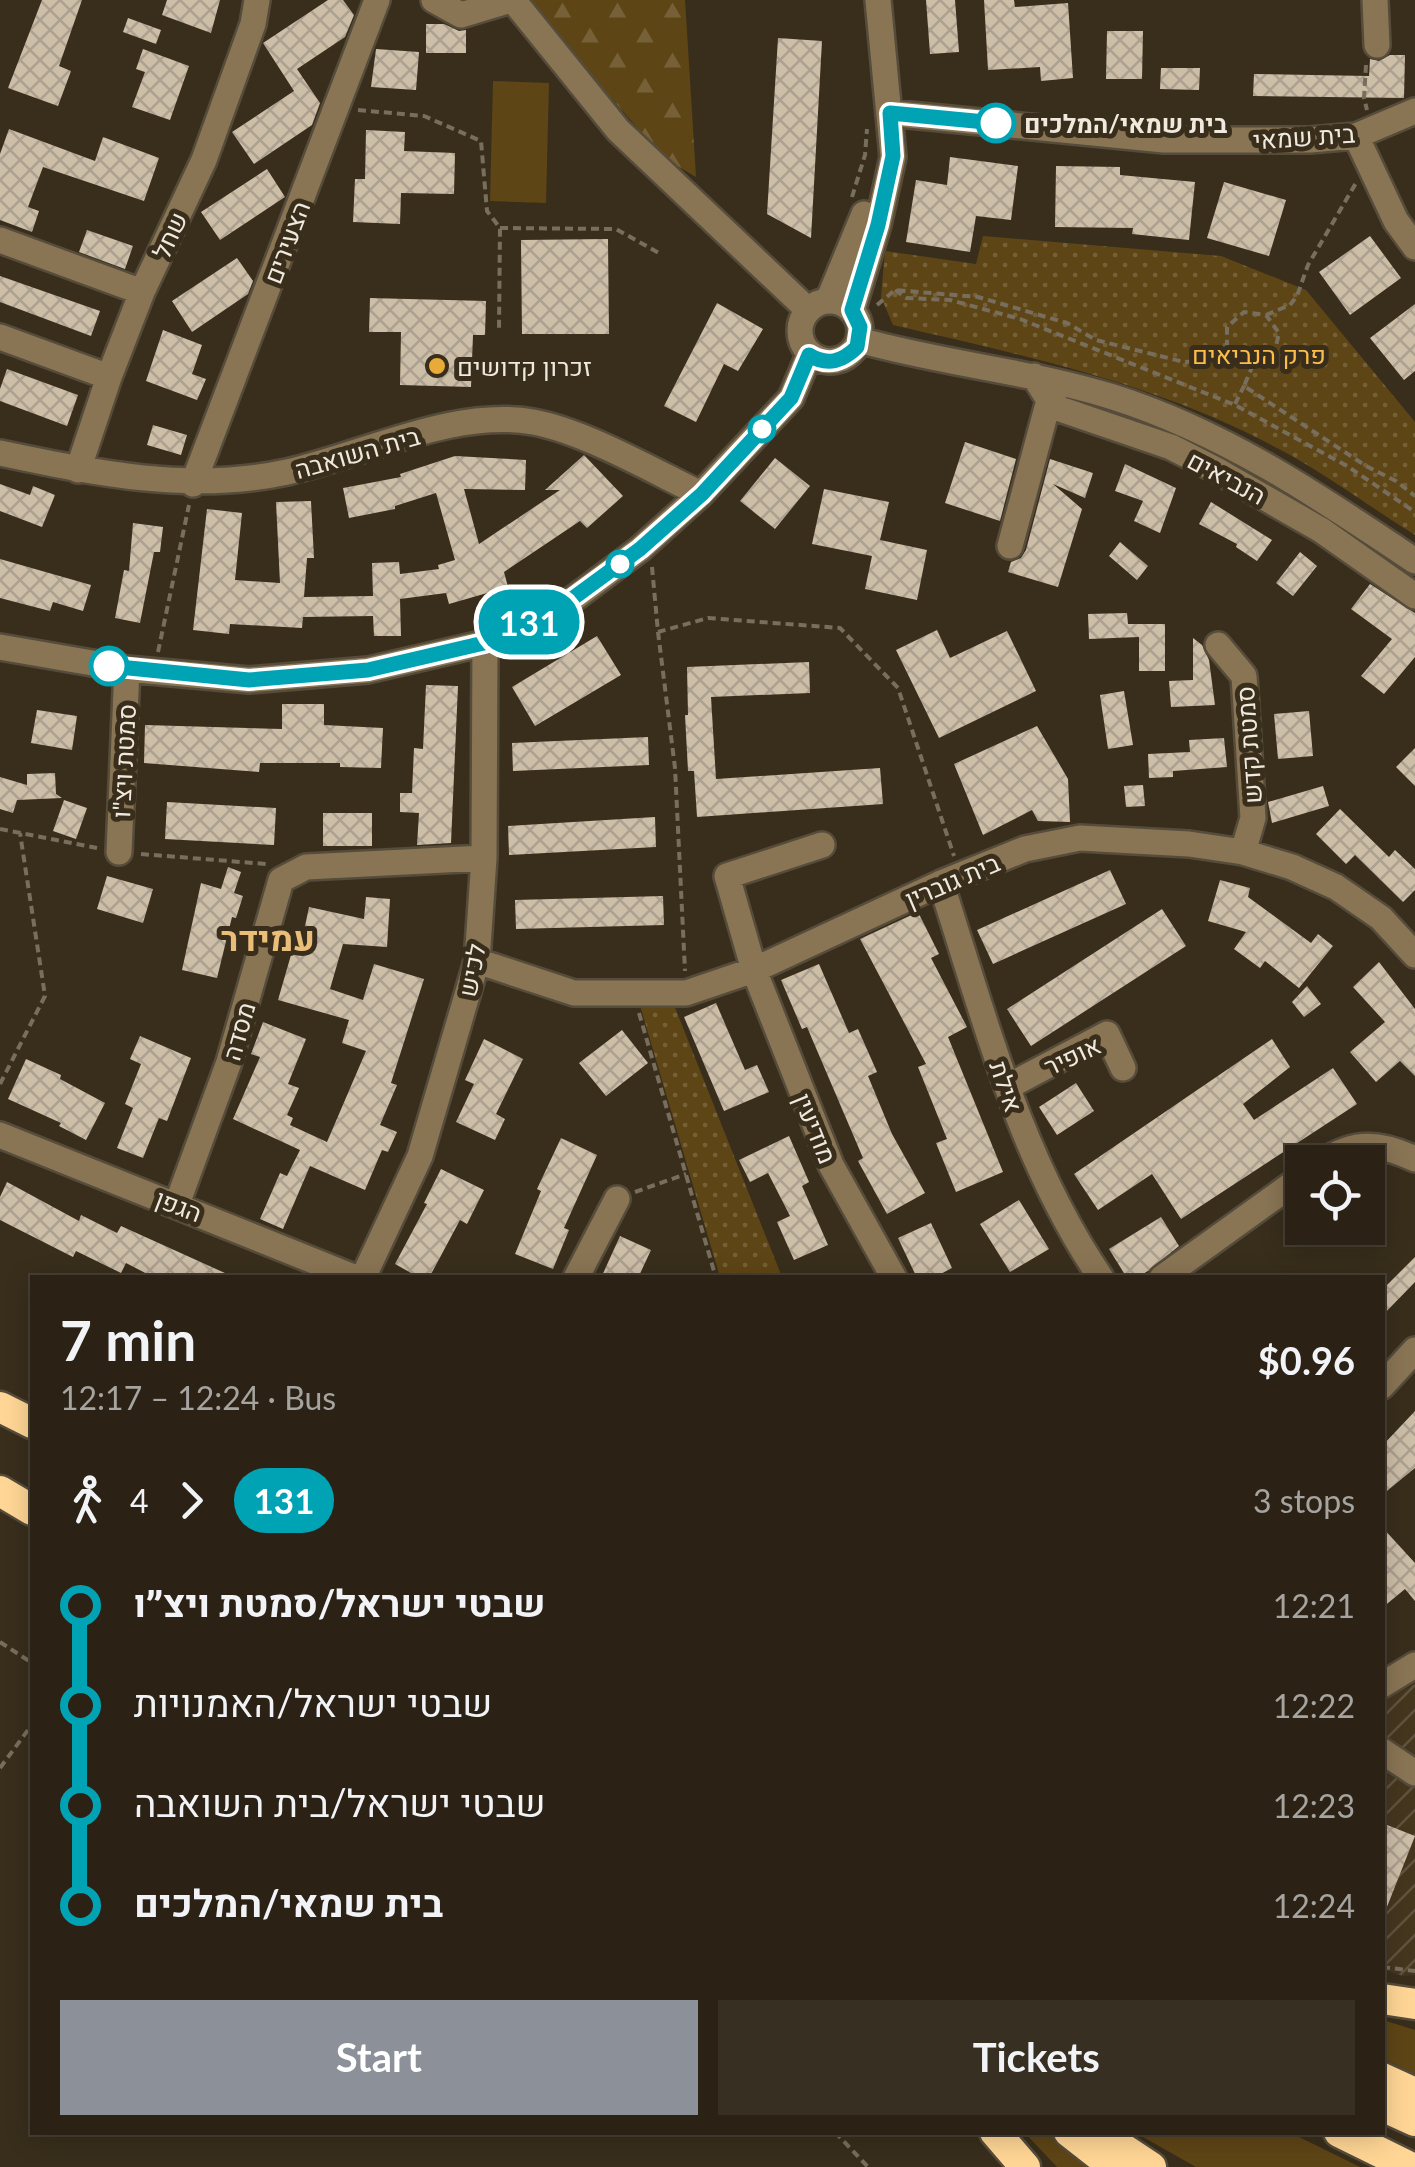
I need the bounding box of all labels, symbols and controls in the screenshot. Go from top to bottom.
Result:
marker: בית שמאי/המלכים [977,104,1015,142]
place label: בית שמאי/המלכים [1024,108,1228,138]
street label: בית שמאי [1252,117,1356,155]
street label: הצעירים [257,196,315,288]
street label: שחל [145,207,193,263]
park label: פרק הנביאים [1192,339,1326,369]
place label: זכרון קדושים [457,351,592,381]
marker: זכרון קדושים [426,355,448,377]
unlabelled marker [749,416,775,442]
street label: בית השואבה [291,420,423,484]
street label: הנביאים [1183,444,1271,510]
unlabelled marker [607,551,633,577]
line badge: 131 [472,590,586,654]
text: 131 [499,601,559,643]
unlabelled marker [90,647,128,685]
street label: סמטת קדש [1229,685,1267,805]
street label: סמטת ויצ"ו [105,703,141,819]
street label: בית גוברין [900,847,1004,913]
district label: עמידר [221,916,315,958]
street label: לכיש [451,941,491,999]
street label: מסדה [215,998,261,1064]
street label: אופיר [1039,1029,1105,1081]
street label: אילת [984,1057,1030,1115]
street label: מודיעין [788,1089,844,1167]
map controls [1285,1145,1385,1245]
button: locate [1285,1145,1385,1245]
street label: הגפן [152,1183,206,1227]
text: 7 min [60,1307,196,1373]
text: $0.96 [1258,1337,1355,1383]
text: 12:17 – 12:24 · Bus [60,1378,336,1417]
icon: walk [60,1473,115,1528]
icon: forward [164,1473,219,1528]
text: 131 [254,1479,314,1521]
text: 4 [130,1481,149,1520]
text: 3 stops [1253,1481,1355,1520]
text: שבטי ישראל/סמטת ויצ״ו [134,1579,546,1625]
text: 12:21 [1273,1586,1355,1625]
text: שבטי ישראל/האמנויות [134,1679,492,1725]
text: 12:22 [1273,1686,1355,1725]
text: שבטי ישראל/בית השואבה [134,1779,546,1825]
text: 12:23 [1273,1786,1355,1825]
text: בית שמאי/המלכים [134,1879,443,1925]
text: 12:24 [1273,1886,1355,1925]
button: Start [60,2000,698,2115]
button: Tickets [718,2000,1355,2115]

